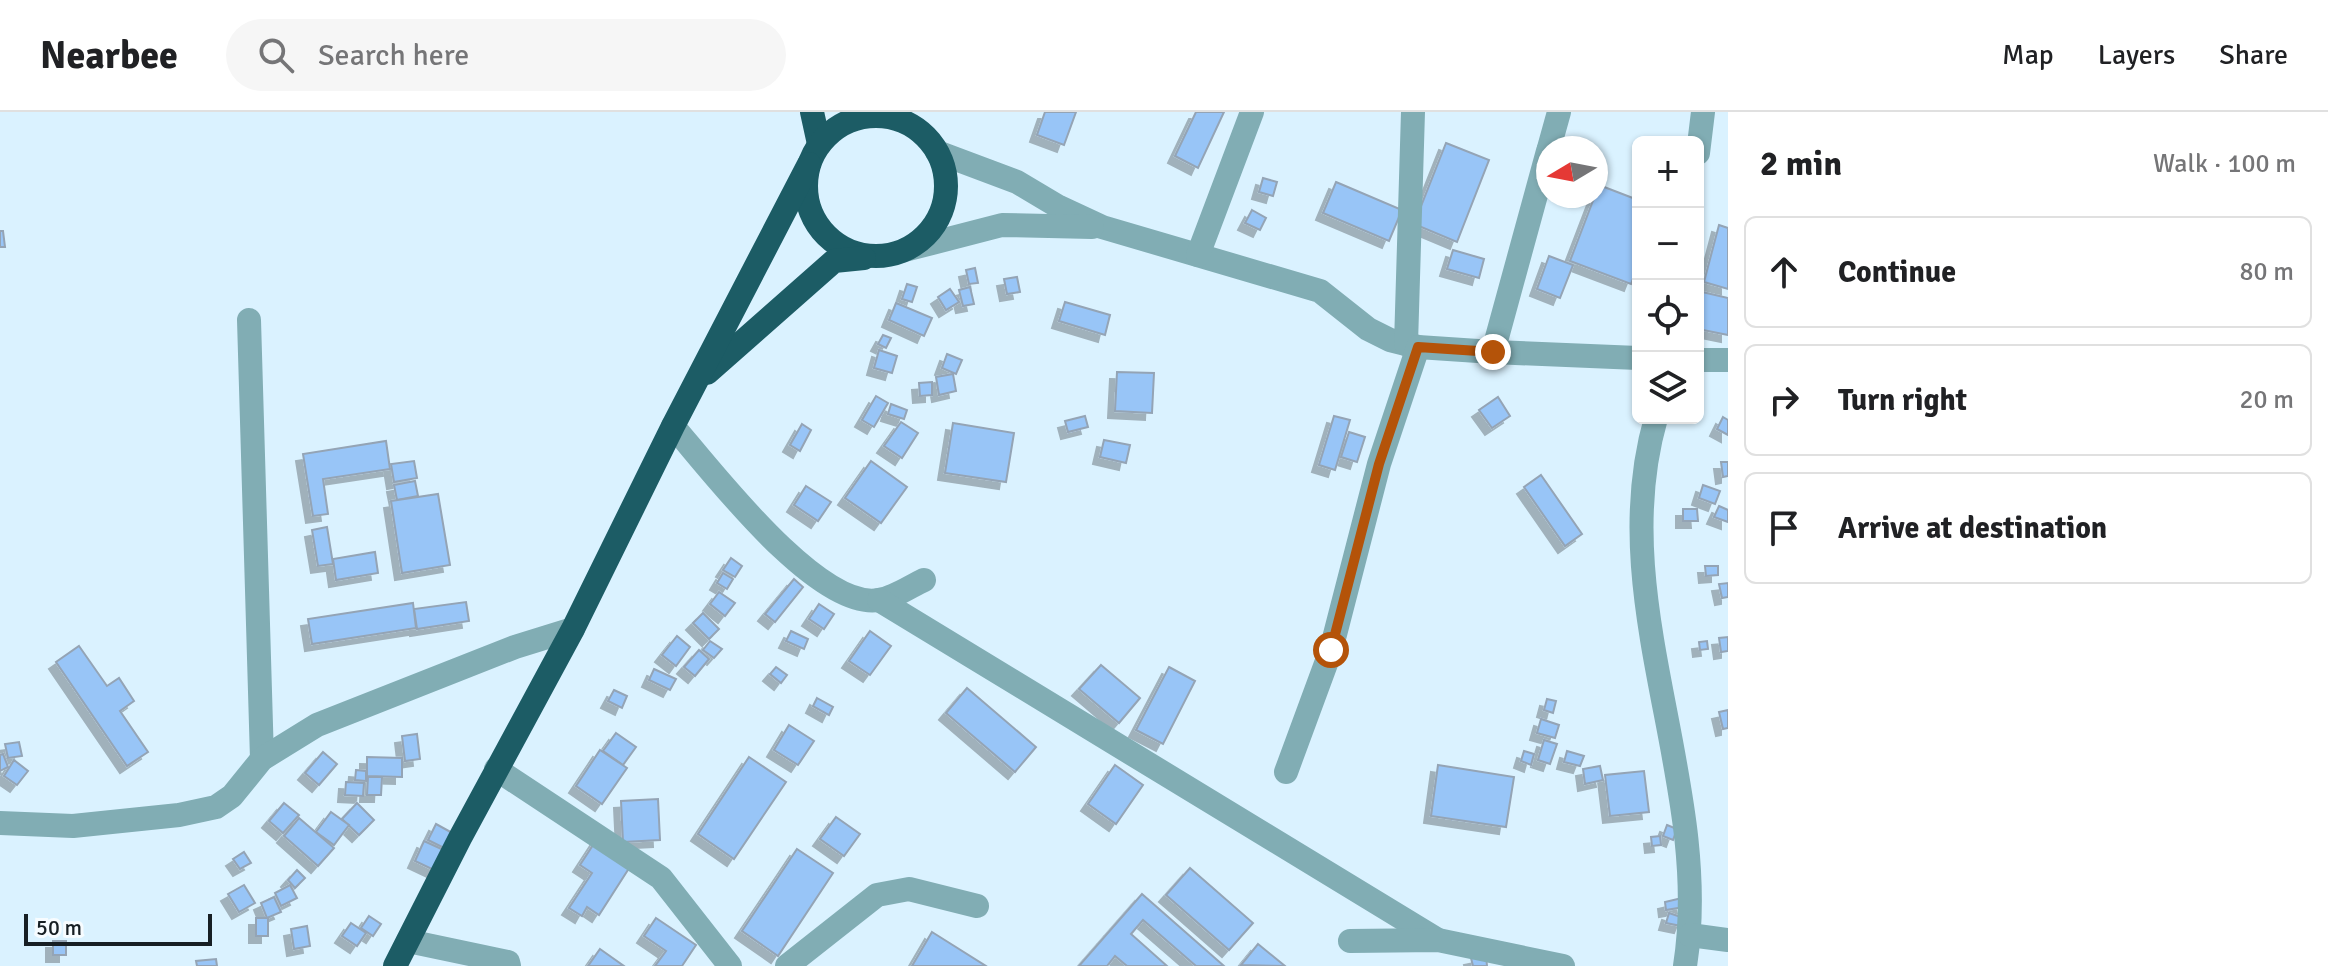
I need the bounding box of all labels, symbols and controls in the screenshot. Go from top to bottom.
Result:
search box [226,19,786,91]
text: Nearbee [40,32,178,79]
icon: search [254,33,298,77]
text: Search here [318,37,469,74]
text: Map [2002,38,2054,72]
text: Layers [2098,38,2175,72]
text: Share [2219,38,2288,72]
north arrow [1536,136,1608,208]
map controls [1632,136,1704,424]
button: + [1632,136,1704,208]
text: 2 min [1760,143,1842,185]
text: Walk · 100 m [2153,148,2296,180]
button: − [1632,208,1704,280]
icon: ahead [1762,250,1806,294]
text: Continue [1838,254,1956,291]
text: 80 m [2239,256,2294,288]
button: locate [1632,280,1704,352]
route end [1475,334,1511,370]
button: layers [1632,352,1704,424]
icon: right [1762,378,1806,422]
text: Turn right [1838,382,1967,419]
text: 20 m [2239,384,2294,416]
icon: arrive [1762,506,1806,550]
text: Arrive at destination [1838,510,2107,547]
route start [1313,632,1349,668]
scale bar [24,910,212,946]
text: 50 m [36,914,82,941]

